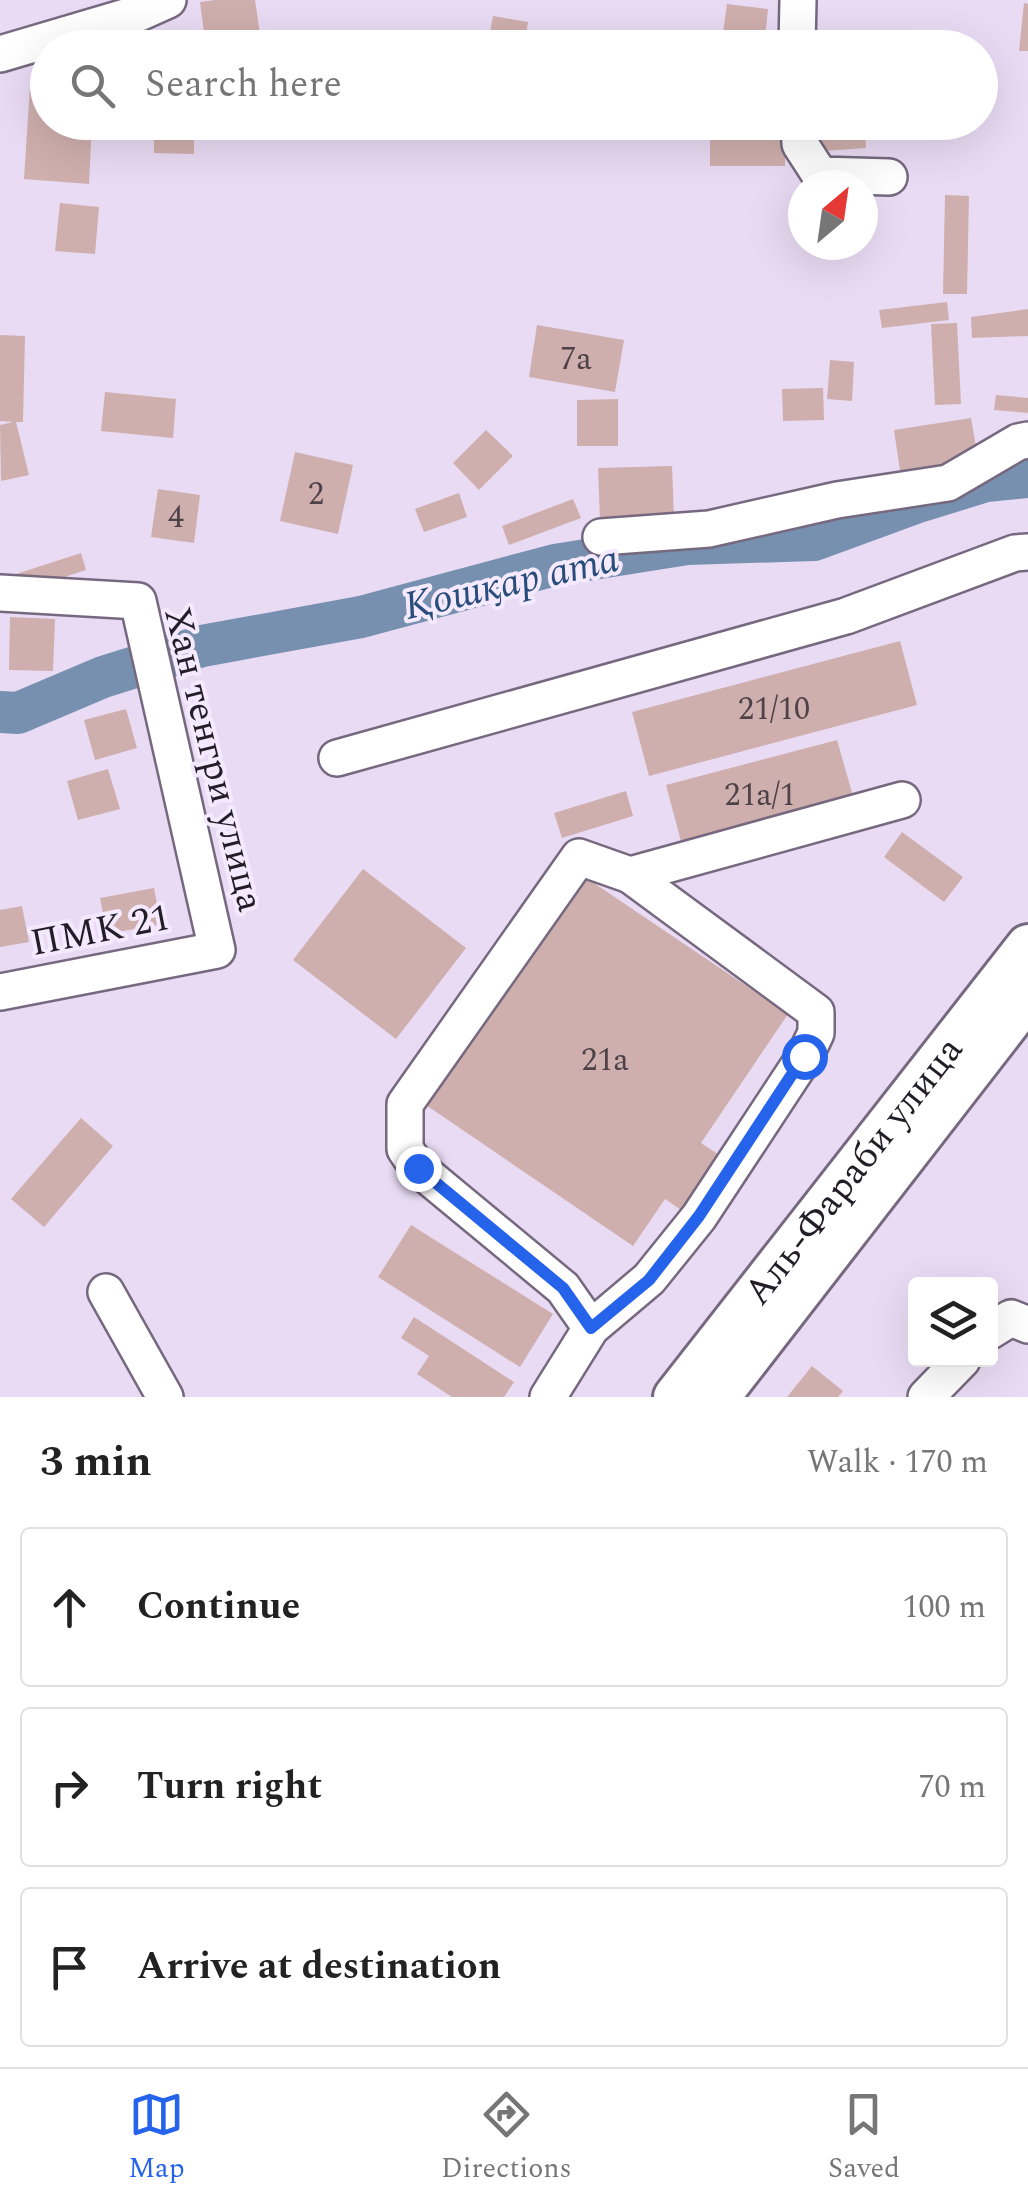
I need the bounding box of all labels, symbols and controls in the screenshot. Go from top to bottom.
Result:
search box [30,30,998,140]
text: Search here [145,56,342,114]
icon: search [65,58,120,113]
north arrow [788,170,878,260]
house number: 7а [560,335,592,384]
house number: 2 [308,470,324,519]
house number: 4 [168,493,184,542]
water label: Қошқар ата [398,529,625,638]
street label: Хан тенгри улица [147,601,279,918]
house number: 21/10 [738,685,810,734]
house number: 21а/1 [724,771,796,820]
street label: ПМК 21 [26,889,175,973]
street label: Аль-Фараби улица [730,1024,978,1319]
route start [782,1034,828,1080]
house number: 21а [581,1036,629,1085]
route end [396,1146,442,1192]
map controls [908,1277,998,1367]
button: layers [908,1277,998,1367]
text: 3 min [40,1431,152,1494]
text: Walk · 170 m [807,1438,988,1487]
text: Continue [137,1578,300,1636]
icon: ahead [42,1580,97,1635]
text: 100 m [902,1583,986,1632]
text: Turn right [137,1758,322,1816]
icon: right [42,1760,97,1815]
text: 70 m [918,1763,986,1812]
text: Arrive at destination [137,1938,501,1996]
icon: arrive [42,1940,97,1995]
tab: Map [128,2087,185,2190]
tab: Directions [441,2087,572,2190]
tab: Saved [828,2087,900,2190]

